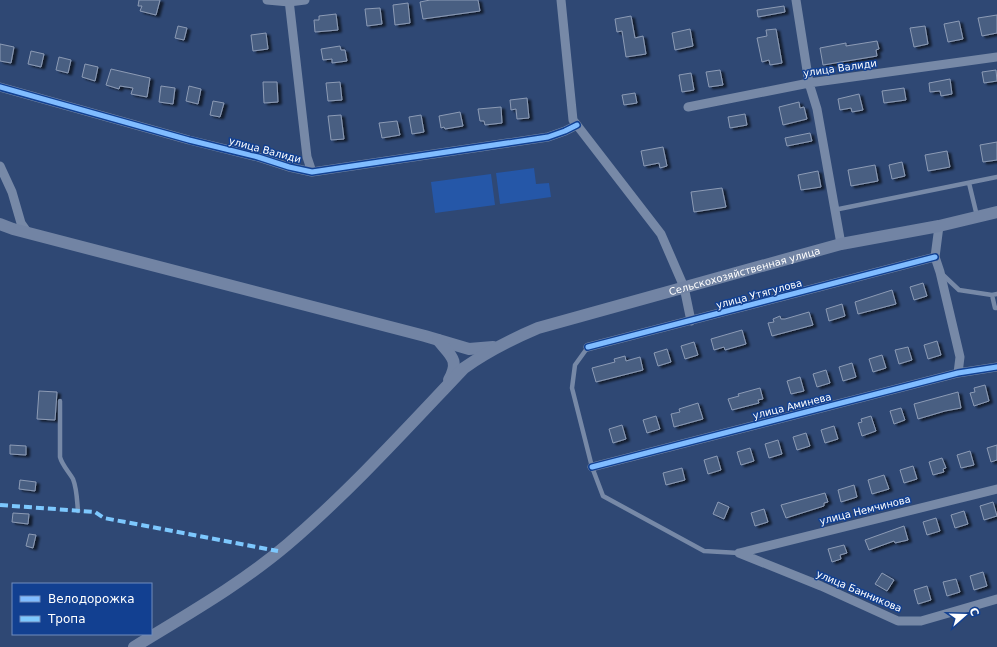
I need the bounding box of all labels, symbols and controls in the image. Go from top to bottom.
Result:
street label: улица Валиди [802,57,878,79]
street label: улица Валиди [228,135,302,165]
street label: Сельскохозяйственная улица [668,245,821,297]
street label: улица Утягулова [715,277,803,311]
street label: улица Аминева [752,391,832,421]
street label: улица Немчинова [818,493,912,527]
street label: улица Банникова [815,568,903,614]
legend [12,583,152,635]
text: Велодорожка [48,592,135,606]
north arrow [945,595,985,635]
text: С [966,606,981,618]
text: Тропа [47,612,86,626]

